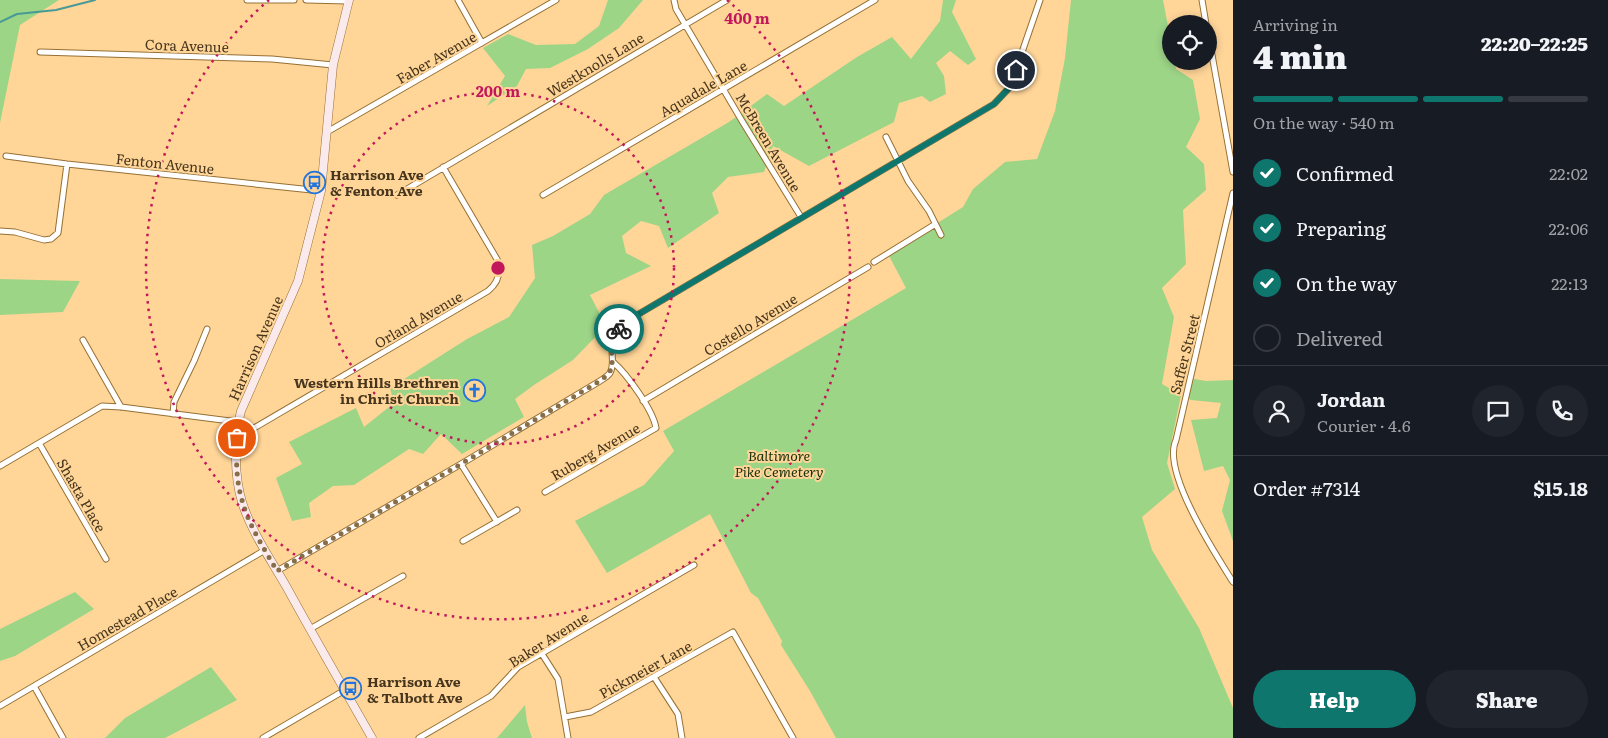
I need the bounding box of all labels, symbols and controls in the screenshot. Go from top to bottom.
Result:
text: 400 m [724,6,770,29]
text: Arriving in [1253,12,1338,36]
map controls [1162,15,1217,70]
button: locate [1162,15,1217,70]
street label: Faber Avenue [392,26,480,88]
street label: Westknolls Lane [543,27,647,101]
text: 22:20–22:25 [1481,29,1588,57]
text: 4 min [1253,31,1347,79]
street label: Cora Avenue [145,34,229,56]
pin [995,49,1037,91]
street label: Aquadale Lane [655,55,751,121]
icon: home [1002,56,1030,84]
text: 200 m [476,79,520,102]
street label: McBreen Avenue [732,89,806,195]
text: On the way · 540 m [1253,110,1395,134]
street label: Fenton Avenue [115,148,215,178]
icon: check [1253,159,1281,187]
text: Confirmed [1296,159,1394,187]
text: 22:02 [1549,161,1588,185]
place label: Harrison Ave & Fenton Ave [330,164,424,200]
bus stop icon: Harrison Ave & Fenton Ave [302,170,326,194]
icon: check [1253,214,1281,242]
text: Preparing [1296,214,1386,242]
text: 22:06 [1549,216,1588,240]
centre of rings [489,259,507,277]
icon: check [1253,269,1281,297]
text: On the way [1296,269,1397,297]
text: 22:13 [1551,271,1588,295]
street label: Orland Avenue [370,286,466,352]
street label: Costello Avenue [699,288,801,360]
street label: Harrison Avenue [223,292,287,404]
courier [594,304,644,354]
street label: Saffer Street [1164,311,1204,396]
icon: bike [605,315,633,343]
text: Delivered [1296,324,1383,352]
place label: Western Hills Brethren in Christ Church [294,372,459,408]
church icon: Western Hills Brethren in Christ Church [463,378,487,402]
button: person [1253,385,1305,437]
text: Jordan [1317,385,1386,413]
button: chat [1472,385,1524,437]
button: phone [1536,385,1588,437]
text: Courier · 4.6 [1317,413,1411,437]
pin [216,417,258,459]
street label: Ruberg Avenue [547,417,643,485]
icon: bag [223,424,251,452]
park label: Baltimore Pike Cemetery [734,445,824,481]
street label: Shasta Place [53,455,111,535]
text: Order #7314 [1253,474,1360,502]
text: $15.18 [1533,474,1588,502]
street label: Homestead Place [73,581,181,655]
street label: Baker Avenue [504,606,592,672]
street label: Pickmeier Lane [595,635,695,703]
button: Help [1253,670,1416,728]
button: Share [1426,670,1588,728]
place label: Harrison Ave & Talbott Ave [367,671,463,707]
bus stop icon: Harrison Ave & Talbott Ave [339,677,363,701]

